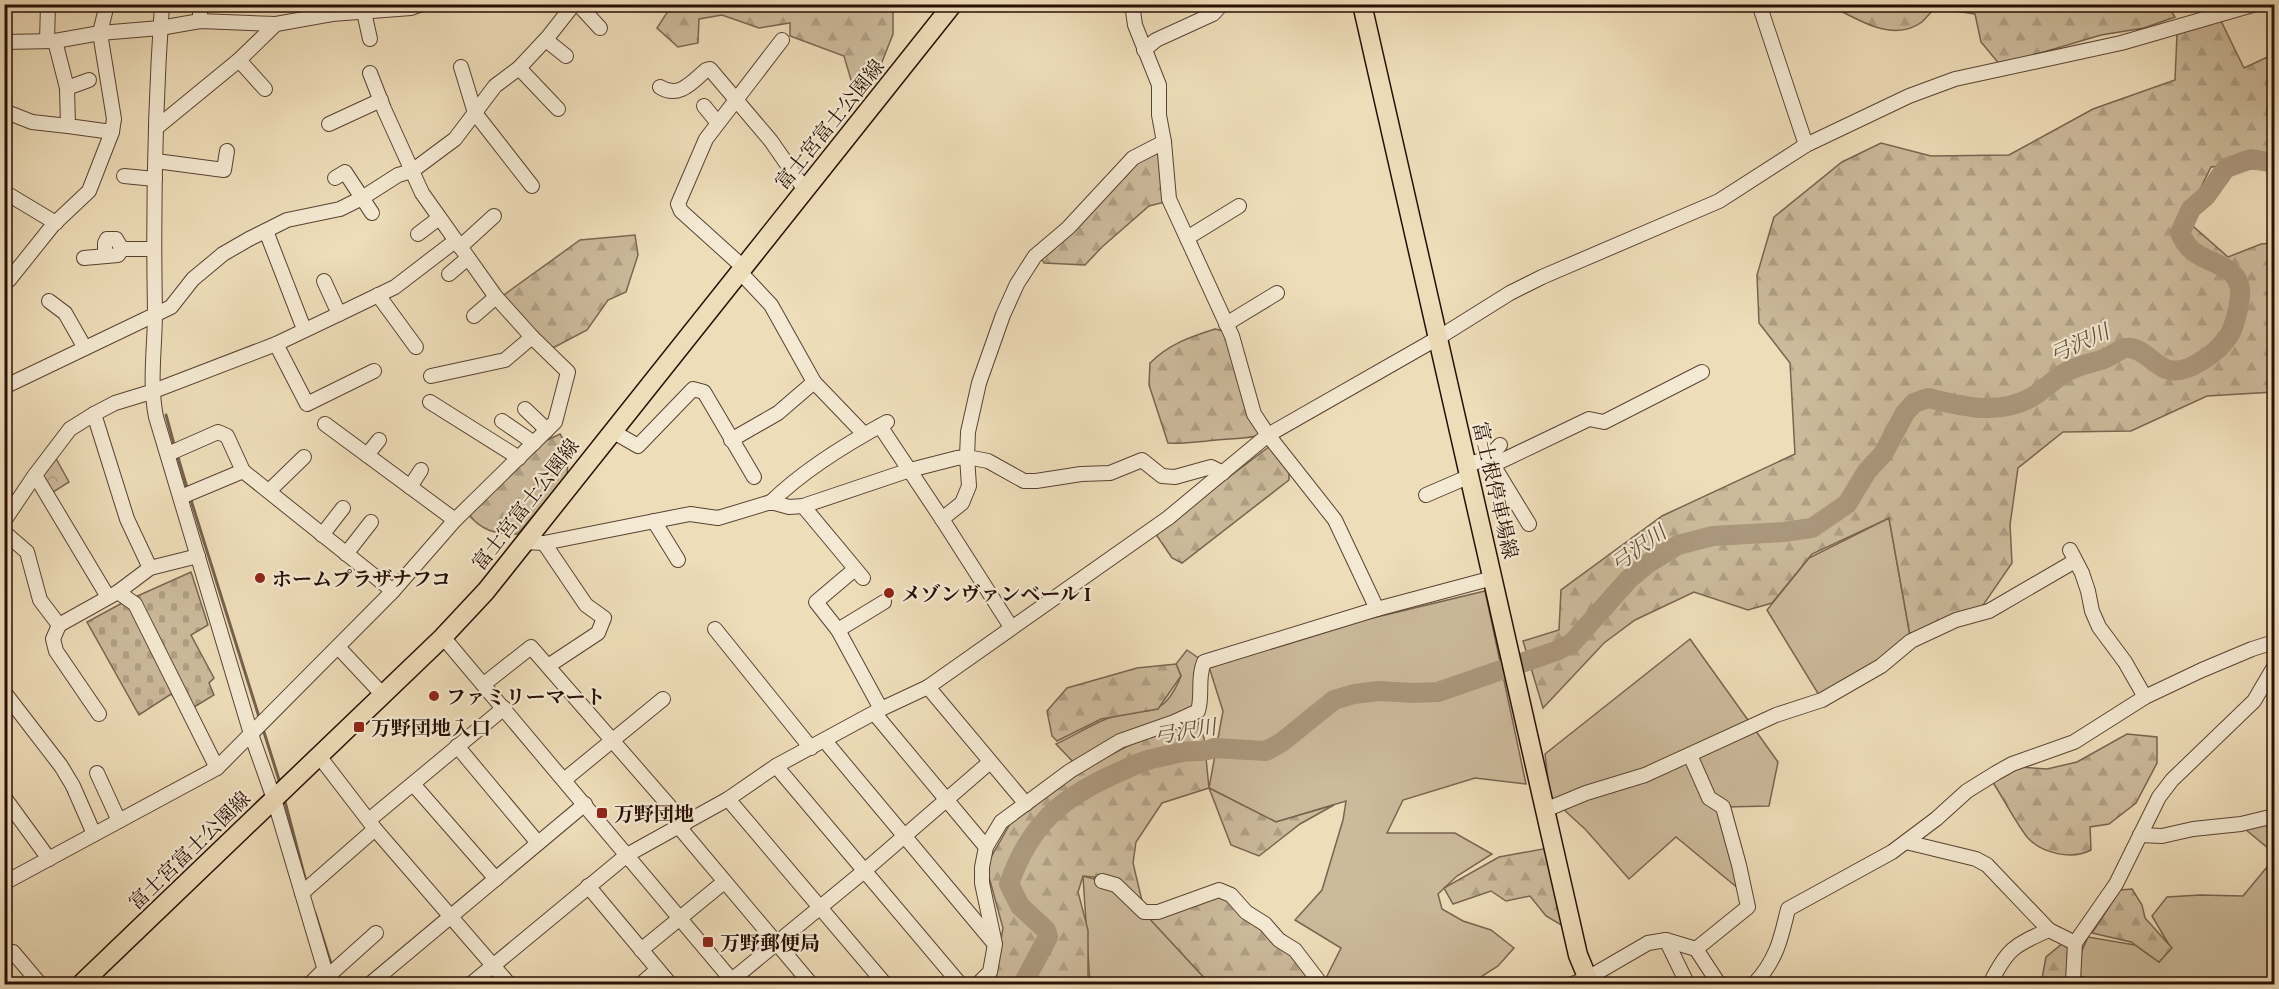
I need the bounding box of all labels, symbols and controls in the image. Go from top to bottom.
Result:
street label: 富士宮富士公園線 [767,53,891,195]
water label: 弓沢川 [2044,315,2116,370]
street label: 富士根停車場線 [1466,419,1526,561]
street label: 富士宮富士公園線 [464,432,586,576]
water label: 弓沢川 [1603,516,1674,579]
place label: ホームプラザナフコ [272,564,451,593]
marker: ホームプラザナフコ [253,571,267,585]
place label: メゾンヴァンベール I [901,579,1091,608]
marker: メゾンヴァンベール I [882,586,896,600]
place label: ファミリーマート [446,682,606,711]
marker: ファミリーマート [427,689,441,703]
water label: 弓沢川 [1151,710,1221,751]
place label: 万野団地入口 [371,713,491,742]
marker: 万野団地入口 [352,720,366,734]
street label: 富士宮富士公園線 [121,784,257,916]
place label: 万野団地 [614,799,694,828]
marker: 万野団地 [595,806,609,820]
place label: 万野郵便局 [720,928,820,957]
marker: 万野郵便局 [701,935,715,949]

